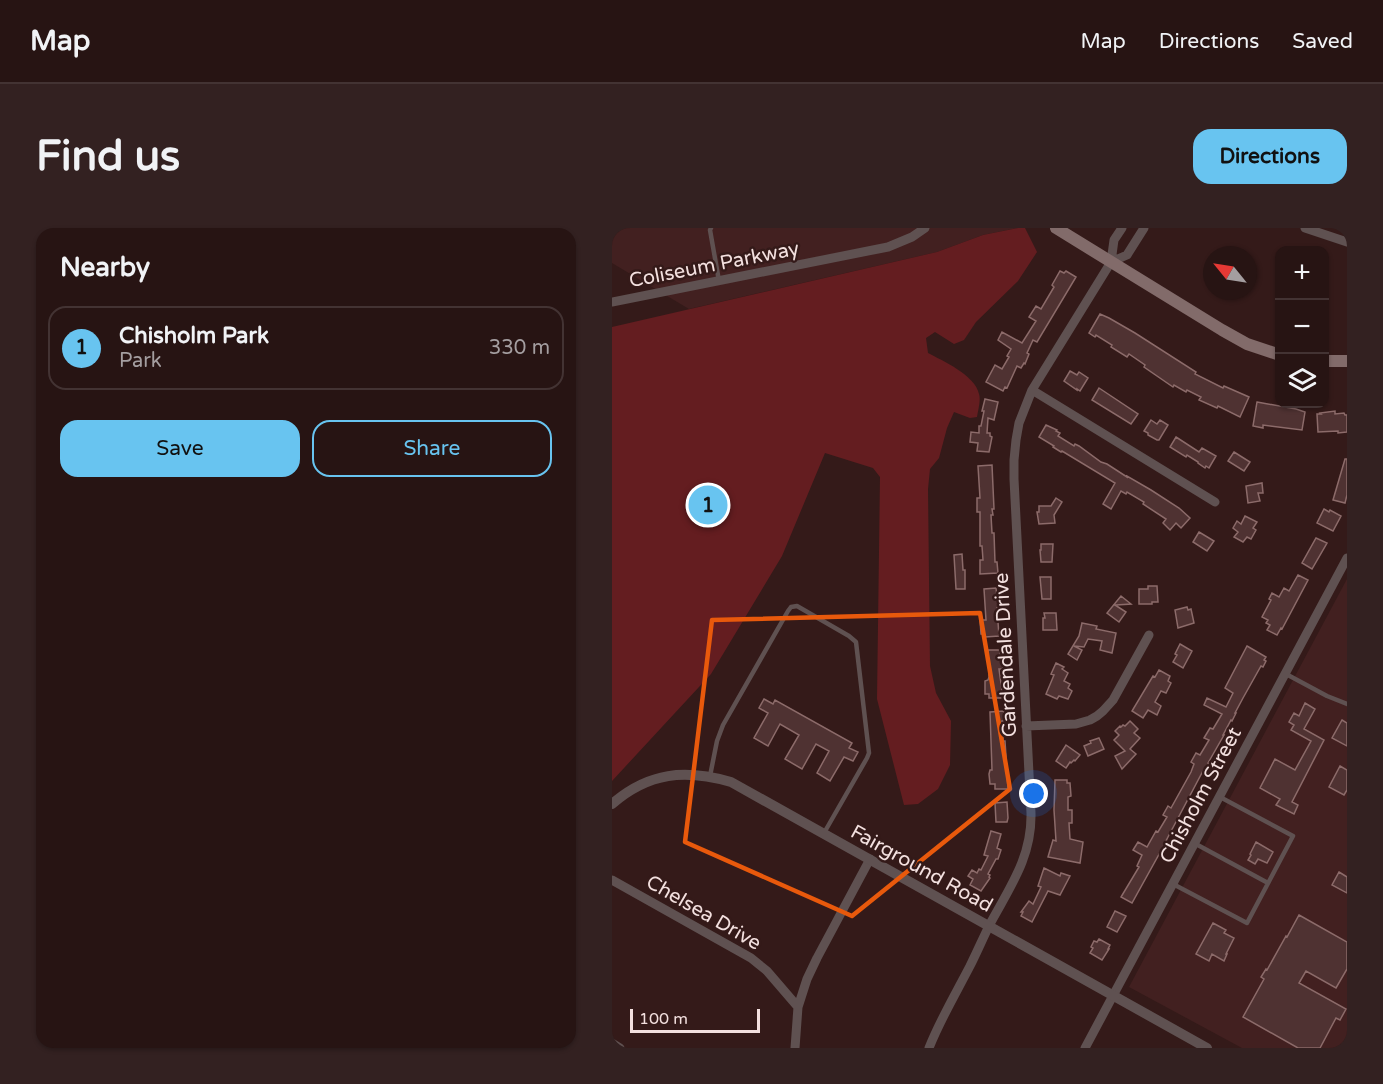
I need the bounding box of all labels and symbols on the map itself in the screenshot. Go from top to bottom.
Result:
street label: Coliseum Parkway [627,237,801,293]
north arrow [1203,246,1257,300]
pin: 1 [688,482,728,528]
street label: Gardendale Drive [990,572,1022,738]
street label: Chisholm Street [1155,723,1247,868]
your location [1019,779,1048,808]
street label: Fairground Road [846,820,997,918]
street label: Chelsea Drive [642,870,765,956]
scale bar [630,1006,760,1034]

